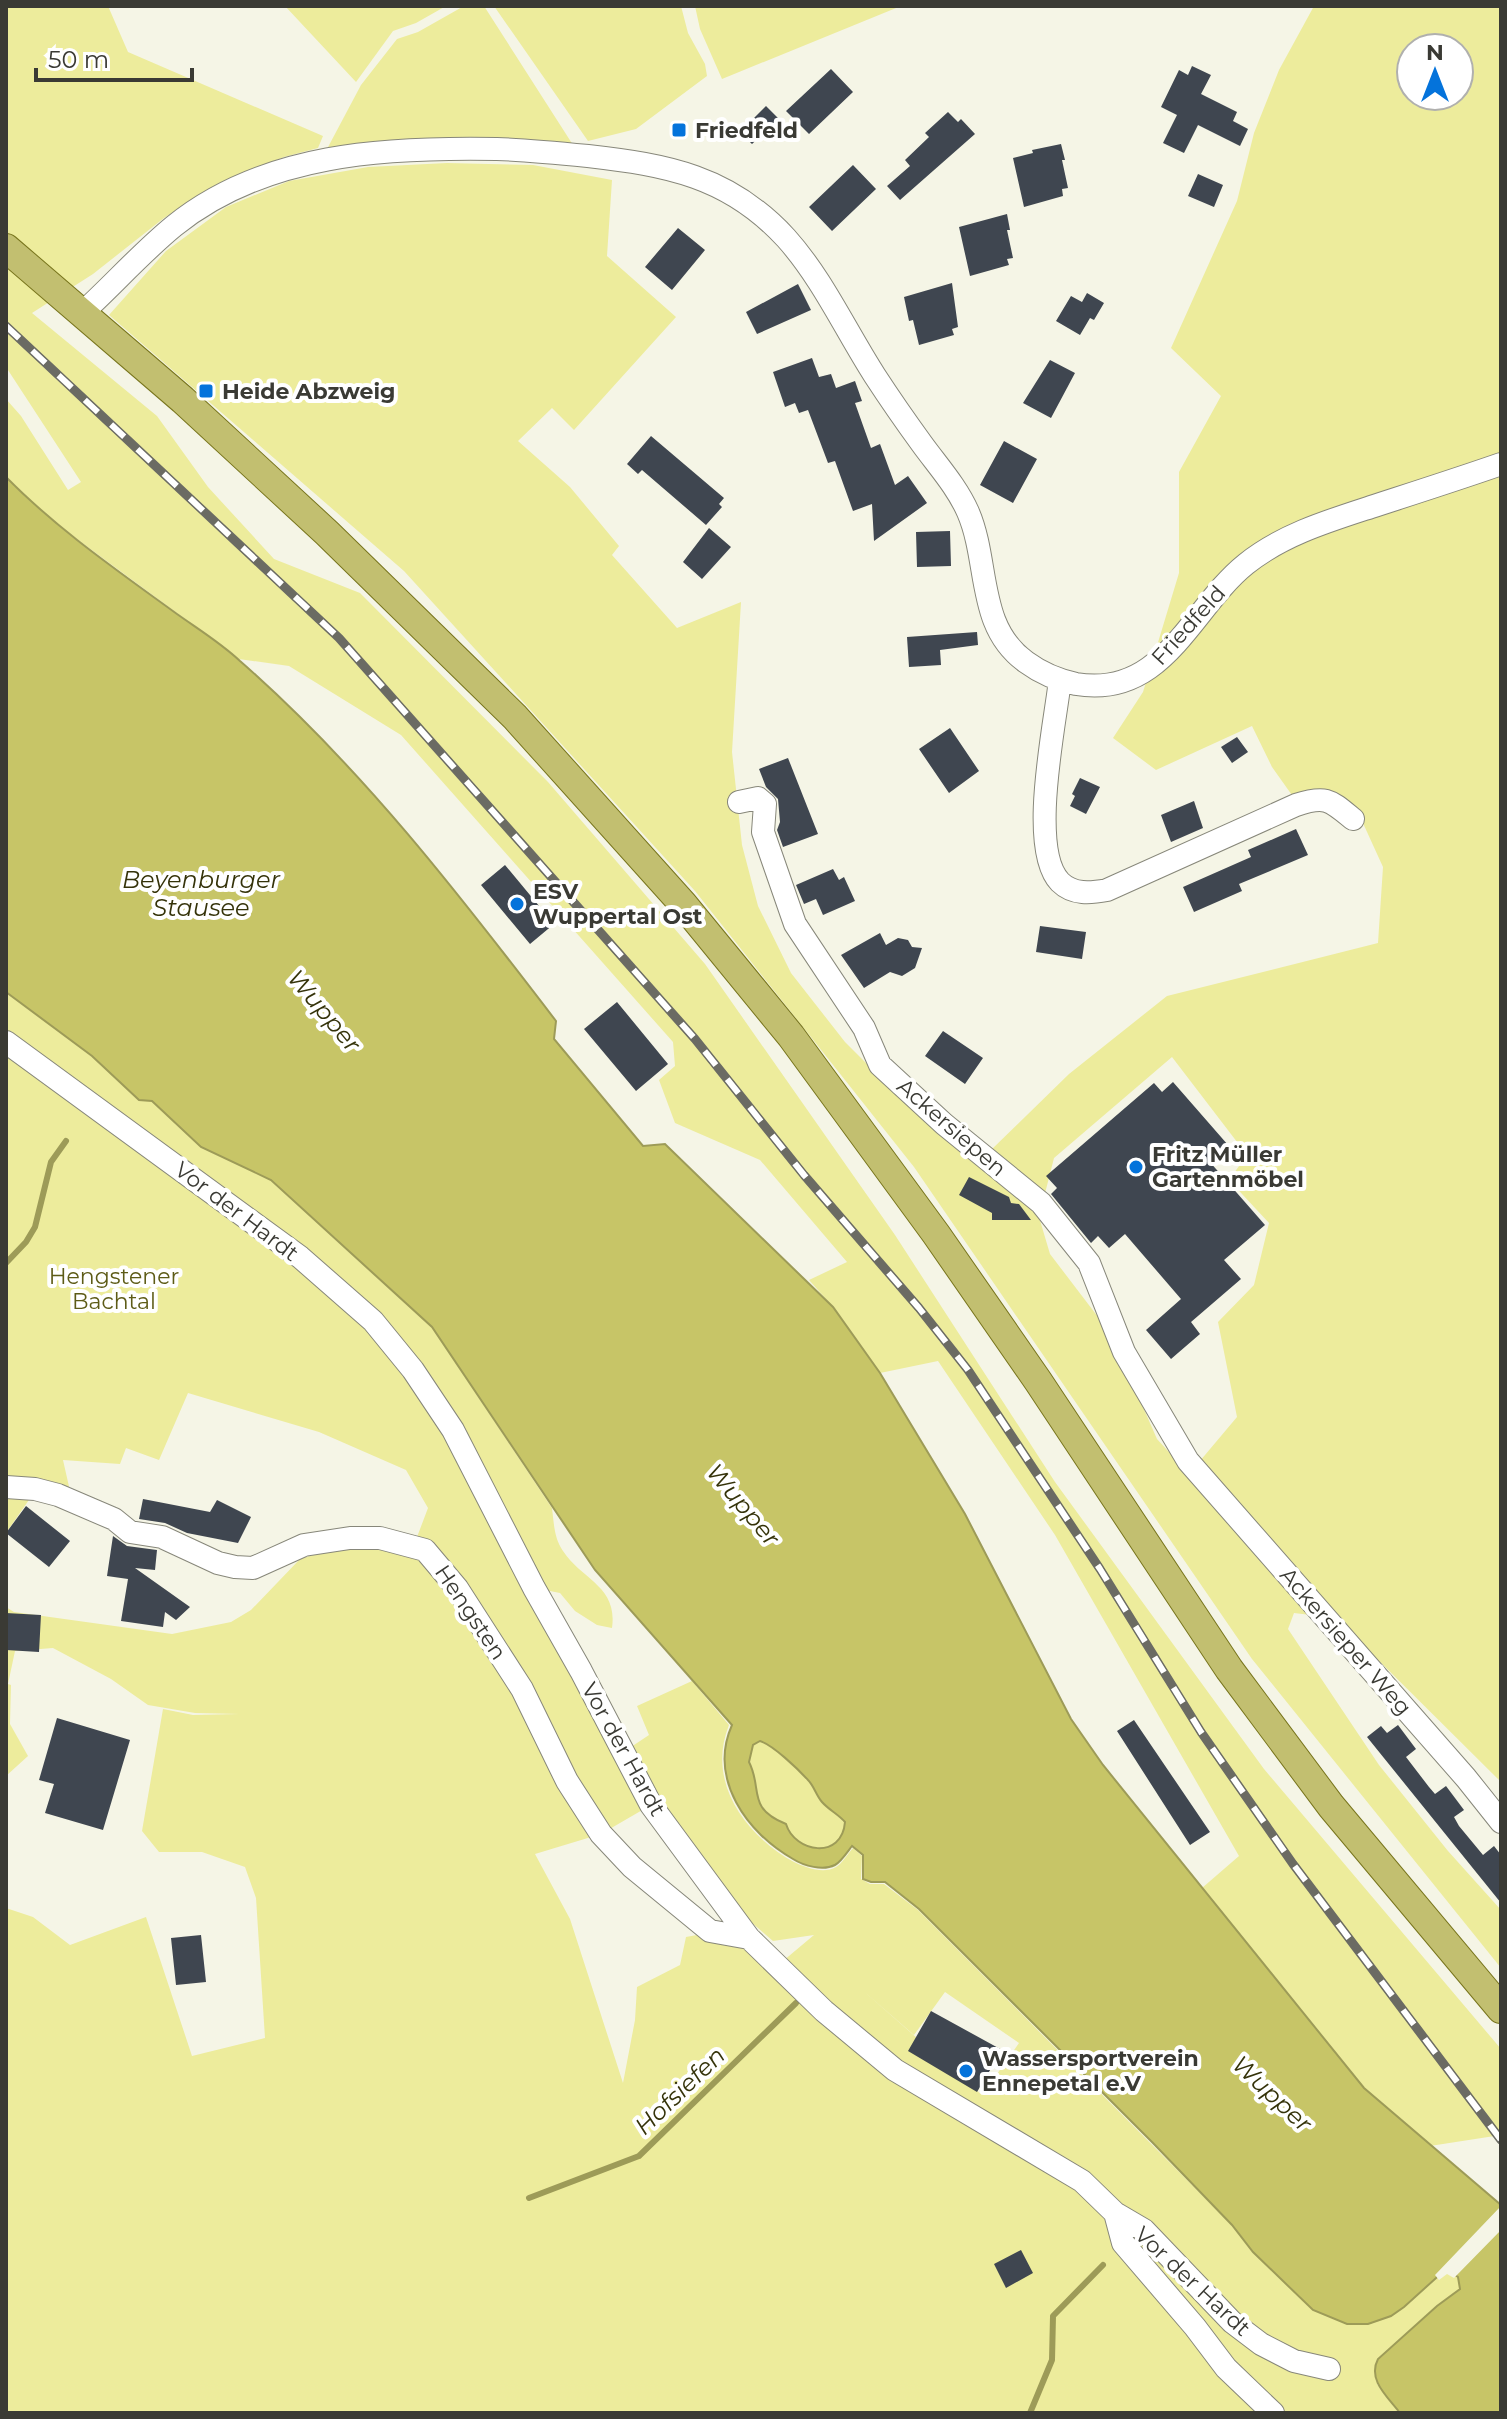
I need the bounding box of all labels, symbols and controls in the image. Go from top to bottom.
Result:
scale bar [36,32,192,82]
north arrow [1395,32,1475,112]
text: N [1426,39,1444,66]
text: 50 m [48,45,109,74]
place label: Friedfeld [695,117,798,144]
marker: Friedfeld [670,121,688,139]
place label: Heide Abzweig [222,378,395,405]
marker: Heide Abzweig [197,382,215,400]
street label: Friedfeld [1146,580,1231,671]
water label: Beyenburger Stausee [122,865,281,922]
place label: ESV Wuppertal Ost [533,878,703,930]
marker: ESV Wuppertal Ost [508,895,526,913]
water label: Wupper [282,964,368,1059]
street label: Ackersiepen [892,1073,1012,1182]
place label: Fritz Müller Gartenmöbel [1152,1141,1304,1193]
street label: Vor der Hardt [169,1156,304,1267]
marker: Fritz Müller Gartenmöbel [1127,1158,1145,1176]
park label: Hengstener Bachtal [49,1263,179,1315]
water label: Wupper [701,1458,787,1553]
street label: Hengsten [429,1560,512,1665]
street label: Ackersieper Weg [1274,1562,1417,1721]
street label: Vor der Hardt [576,1678,671,1821]
water label: Hofsiefen [629,2041,731,2141]
place label: Wassersportverein Ennepetal e.V [982,2045,1199,2097]
water label: Wupper [1227,2050,1319,2139]
marker: Wassersportverein Ennepetal e.V [957,2062,975,2080]
street label: Vor der Hardt [1129,2221,1256,2342]

